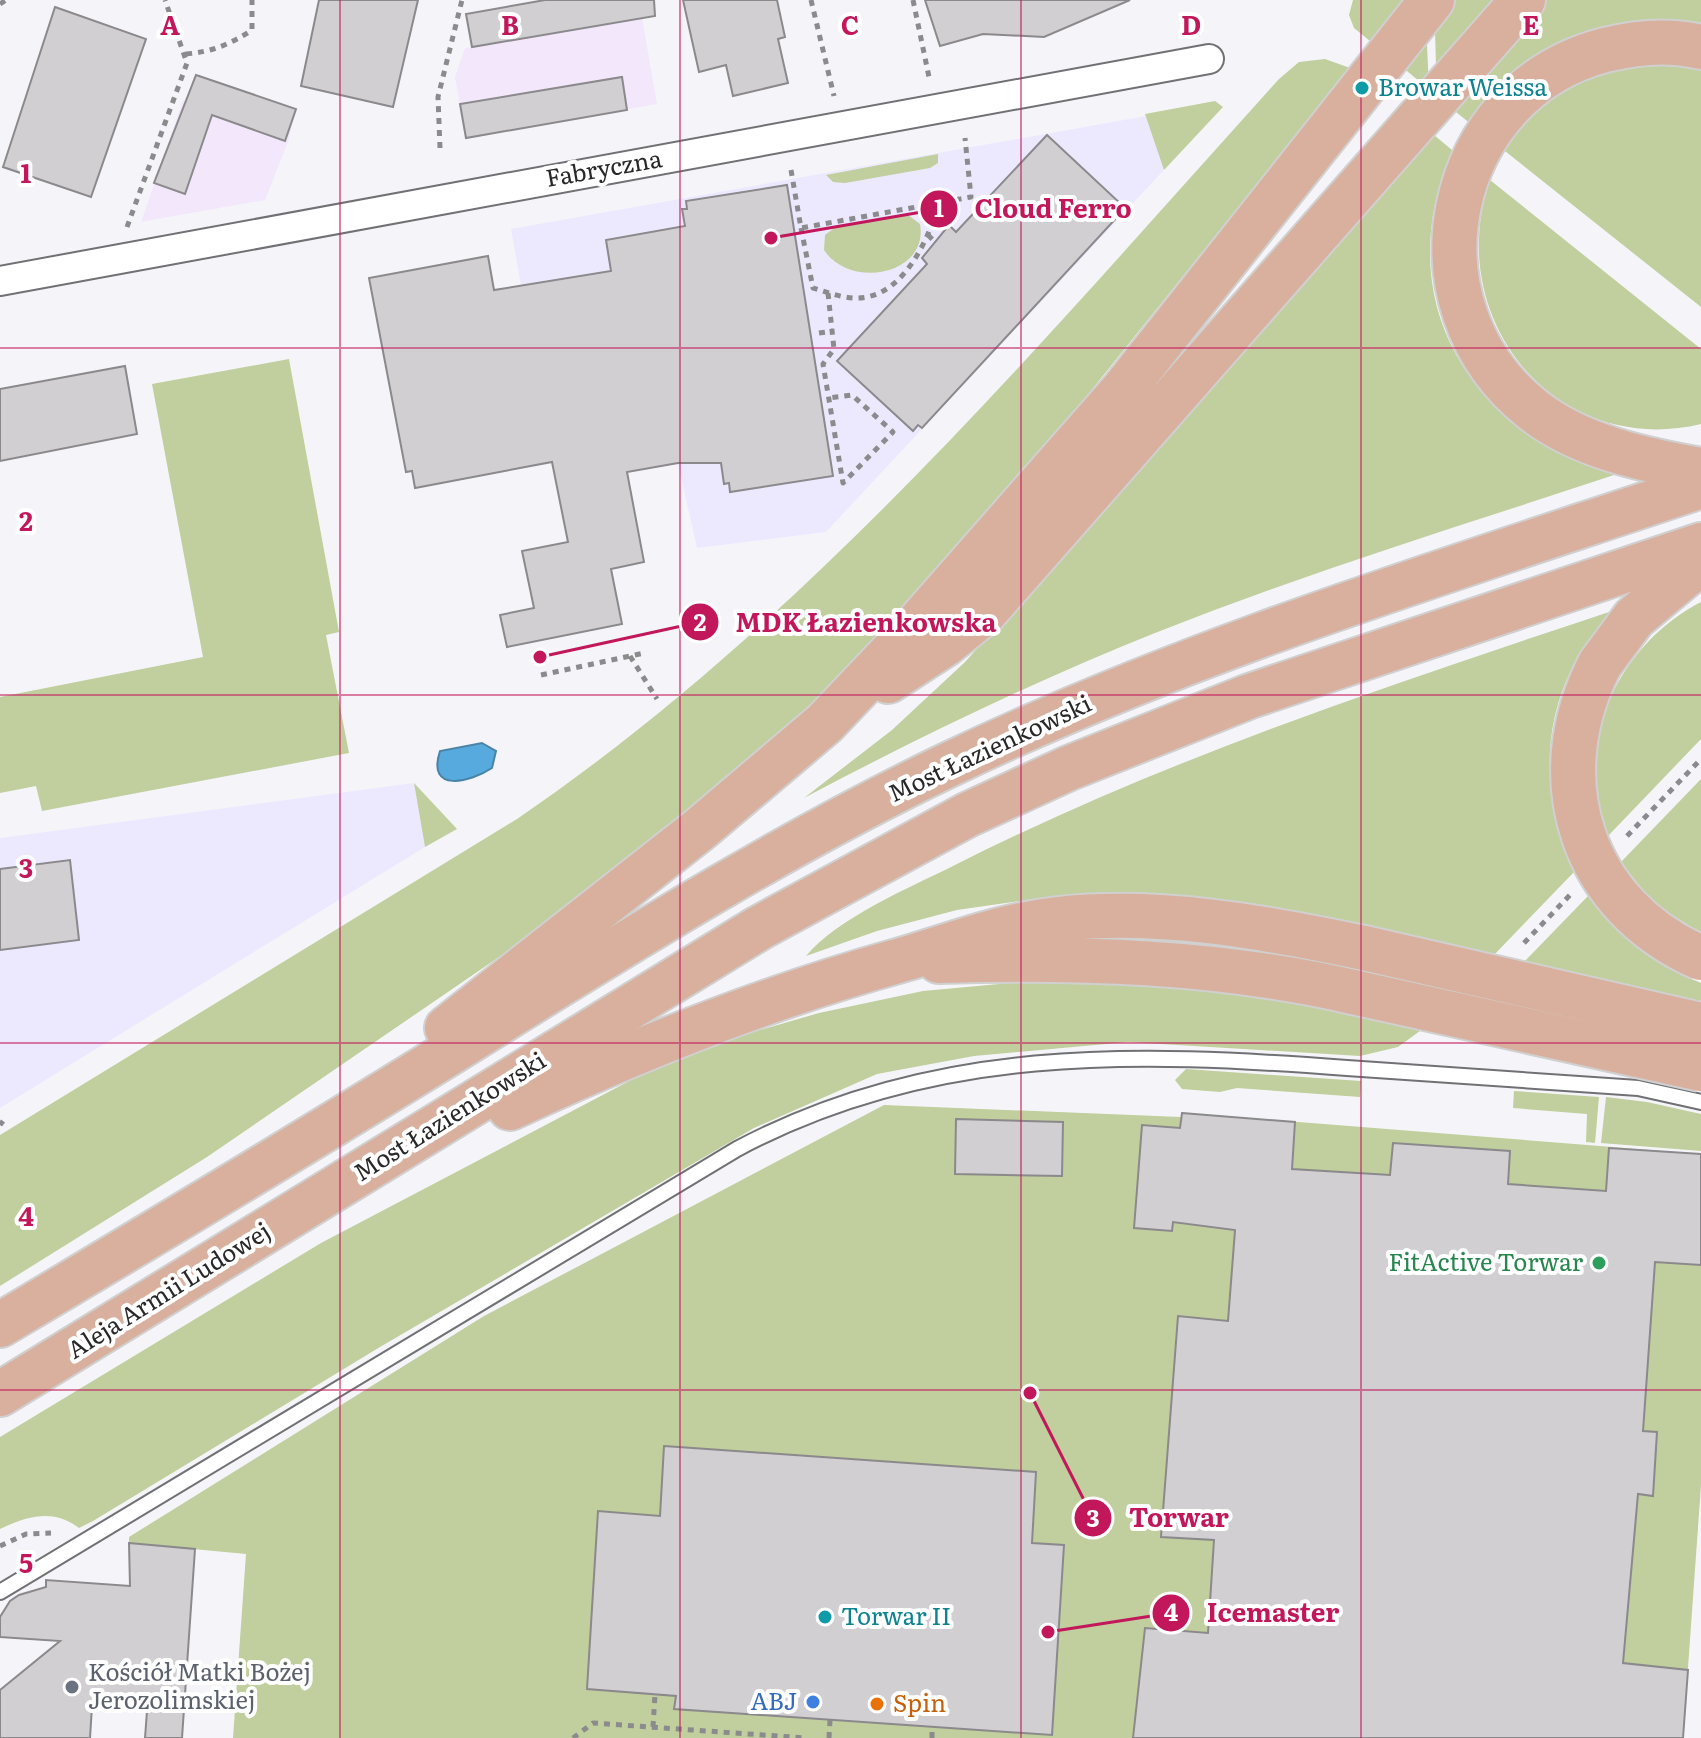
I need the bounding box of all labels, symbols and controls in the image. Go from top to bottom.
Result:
text: A [160,4,180,43]
text: B [501,4,519,43]
text: C [841,4,859,43]
text: D [1181,4,1201,43]
text: E [1522,4,1540,43]
place label: Browar Weissa [1378,68,1547,103]
marker: Browar Weissa [1353,79,1371,97]
street label: Fabryczna [543,139,664,194]
text: 1 [21,152,32,191]
callout: Cloud Ferro [919,184,1148,234]
text: Cloud Ferro [974,187,1132,226]
text: 1 [934,189,944,224]
text: 2 [19,500,33,539]
callout: MDK Łazienkowska [680,597,1012,647]
text: MDK Łazienkowska [736,601,996,640]
text: 2 [694,603,707,638]
street label: Most Łazienkowski [882,684,1096,809]
text: 3 [19,847,33,886]
street label: Most Łazienkowski [346,1042,551,1188]
text: 4 [18,1195,34,1234]
street label: Aleja Armii Ludowej [59,1212,276,1366]
place label: FitActive Torwar [1388,1243,1584,1278]
marker: FitActive Torwar [1590,1254,1608,1272]
callout: Torwar [1073,1493,1245,1543]
text: Torwar [1129,1496,1229,1535]
text: 3 [1086,1499,1100,1534]
text: 5 [19,1542,33,1581]
callout: Icemaster [1151,1588,1355,1638]
text: Icemaster [1207,1591,1339,1630]
text: 4 [1164,1593,1179,1628]
place label: Torwar II [841,1597,951,1632]
marker: Torwar II [816,1608,834,1626]
place label: Kościół Matki Bożej Jerozolimskiej [88,1653,311,1716]
marker: Kościół Matki Bożej Jerozolimskiej [63,1678,81,1696]
place label: ABJ [750,1682,797,1717]
place label: Spin [893,1684,946,1719]
marker: ABJ [804,1693,822,1711]
marker: Spin [868,1695,886,1713]

